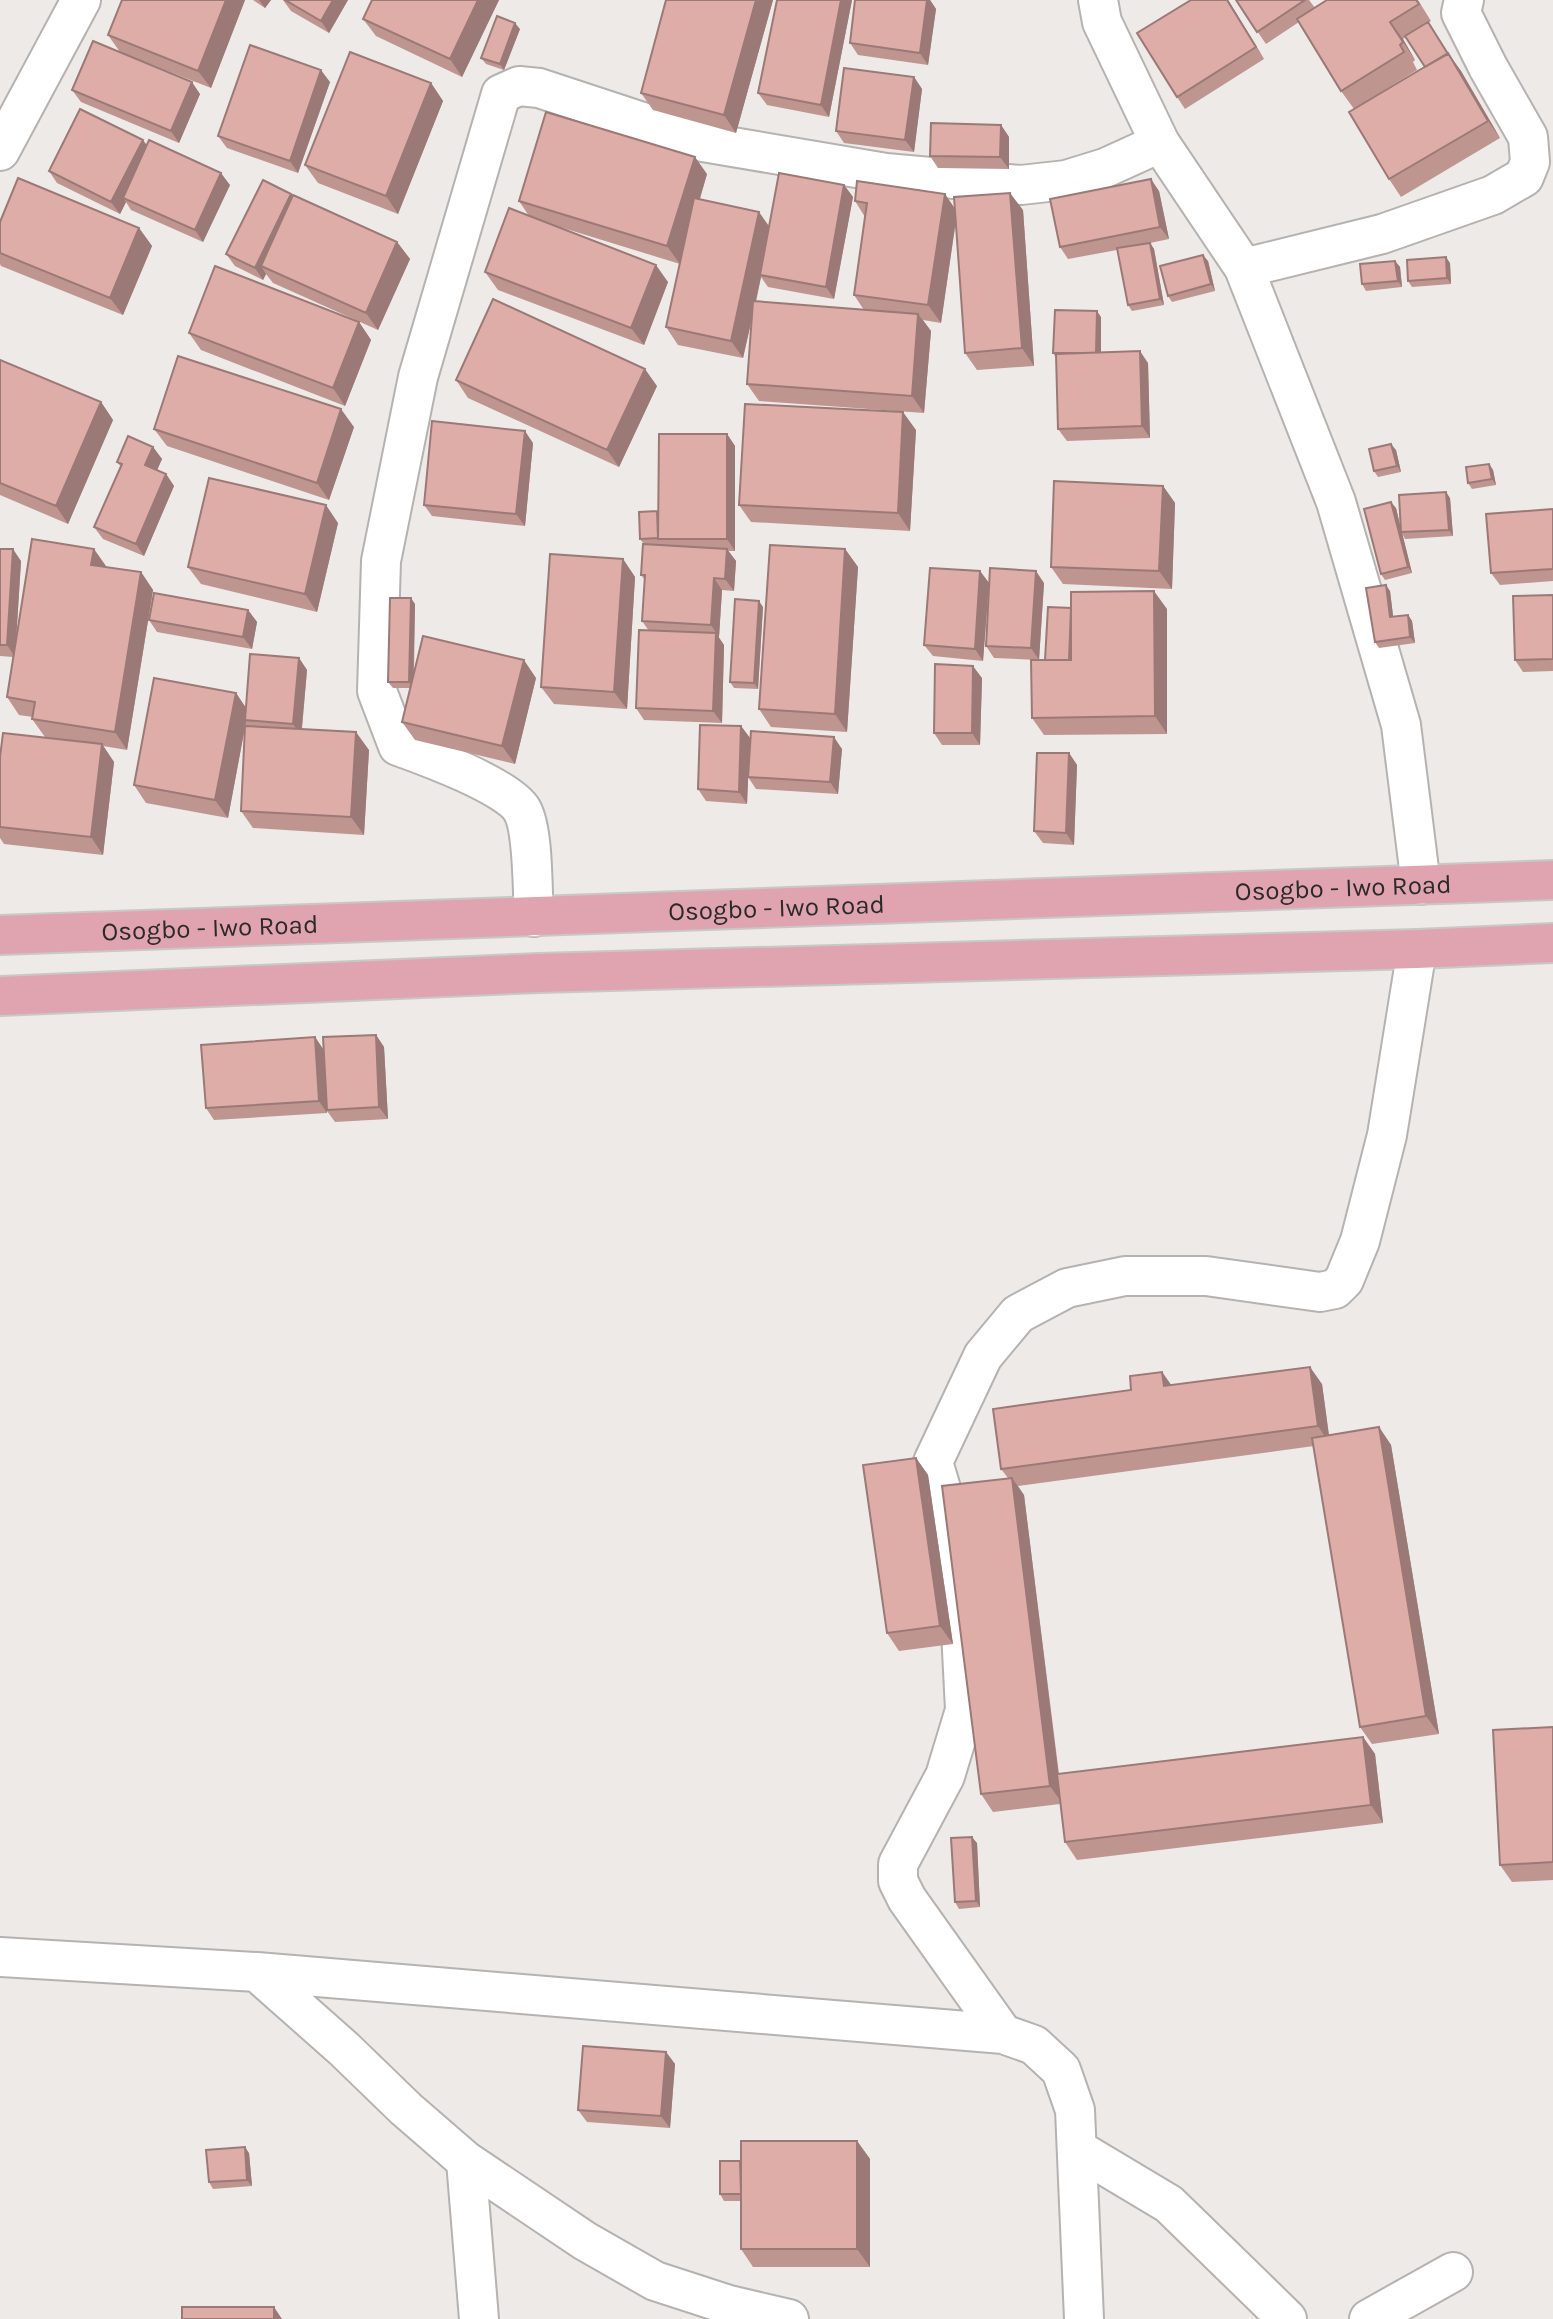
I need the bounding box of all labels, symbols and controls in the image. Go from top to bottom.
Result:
street label: Osogbo - Iwo Road [1234,868,1452,907]
street label: Osogbo - Iwo Road [668,888,885,927]
street label: Osogbo - Iwo Road [101,908,319,947]

